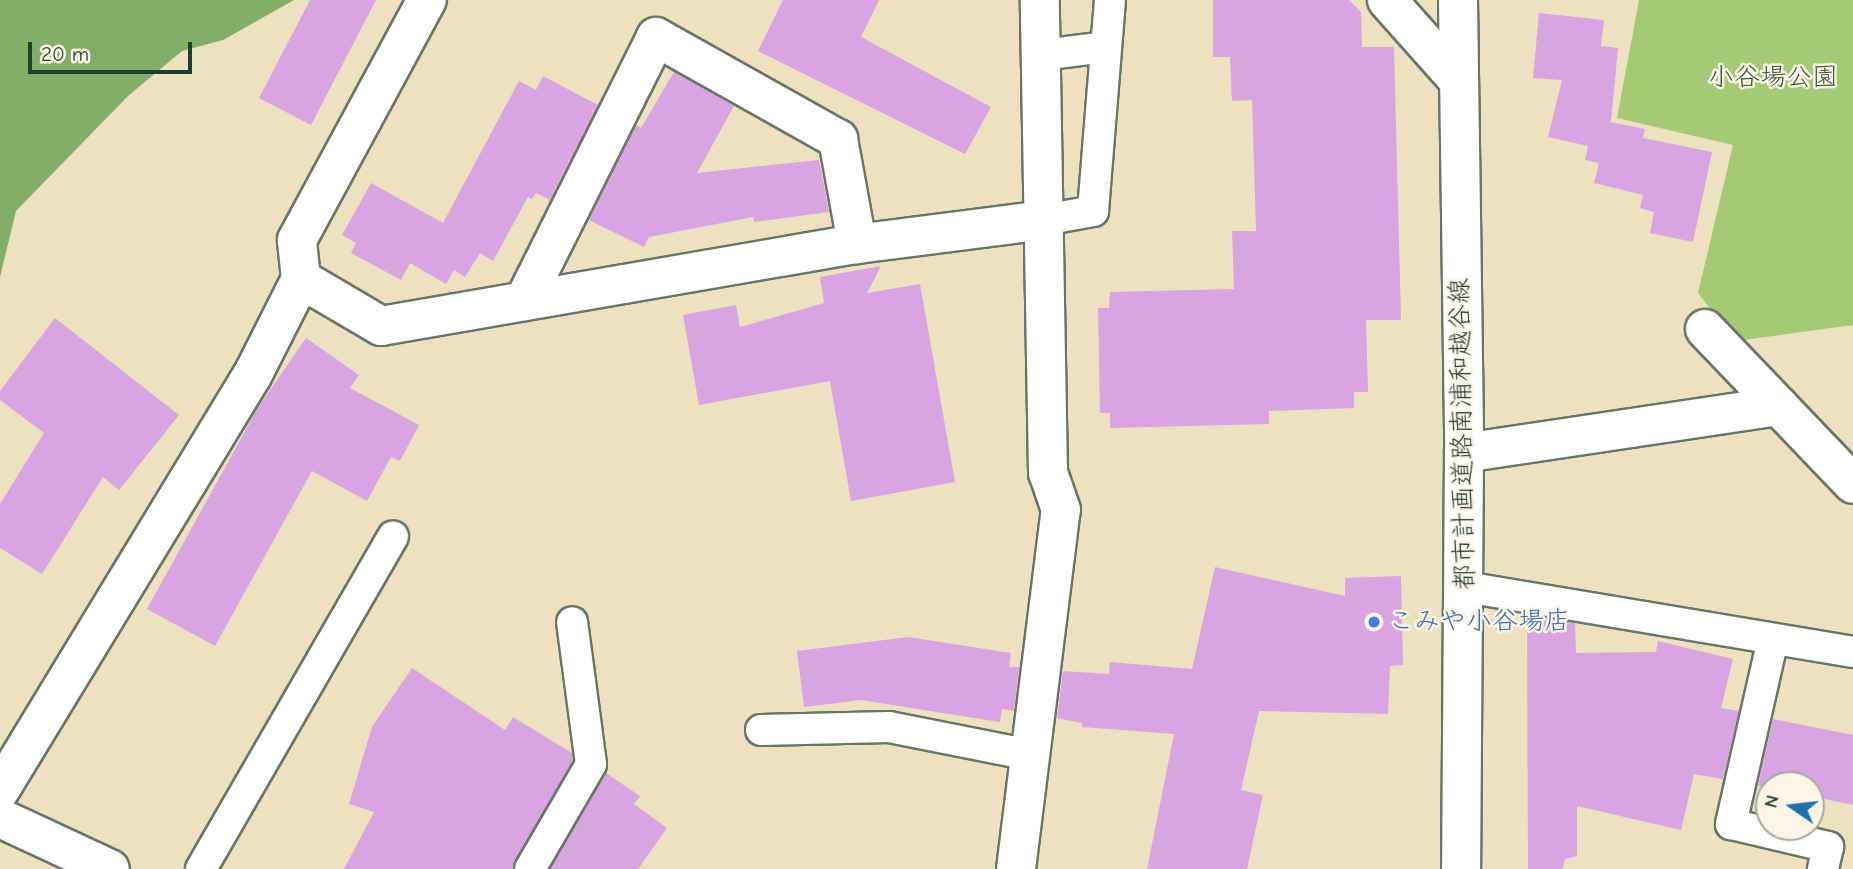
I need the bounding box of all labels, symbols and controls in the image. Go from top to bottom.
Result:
scale bar [32,28,196,72]
text: 20 m [41,42,89,66]
park label: 小谷場公園 [1708,62,1838,94]
street label: 都市計画道路南浦和越谷線 [1445,278,1481,590]
place label: こみや小谷場店 [1388,606,1570,638]
marker: こみや小谷場店 [1366,614,1382,630]
north arrow [1755,771,1825,841]
text: N [1759,793,1784,810]

